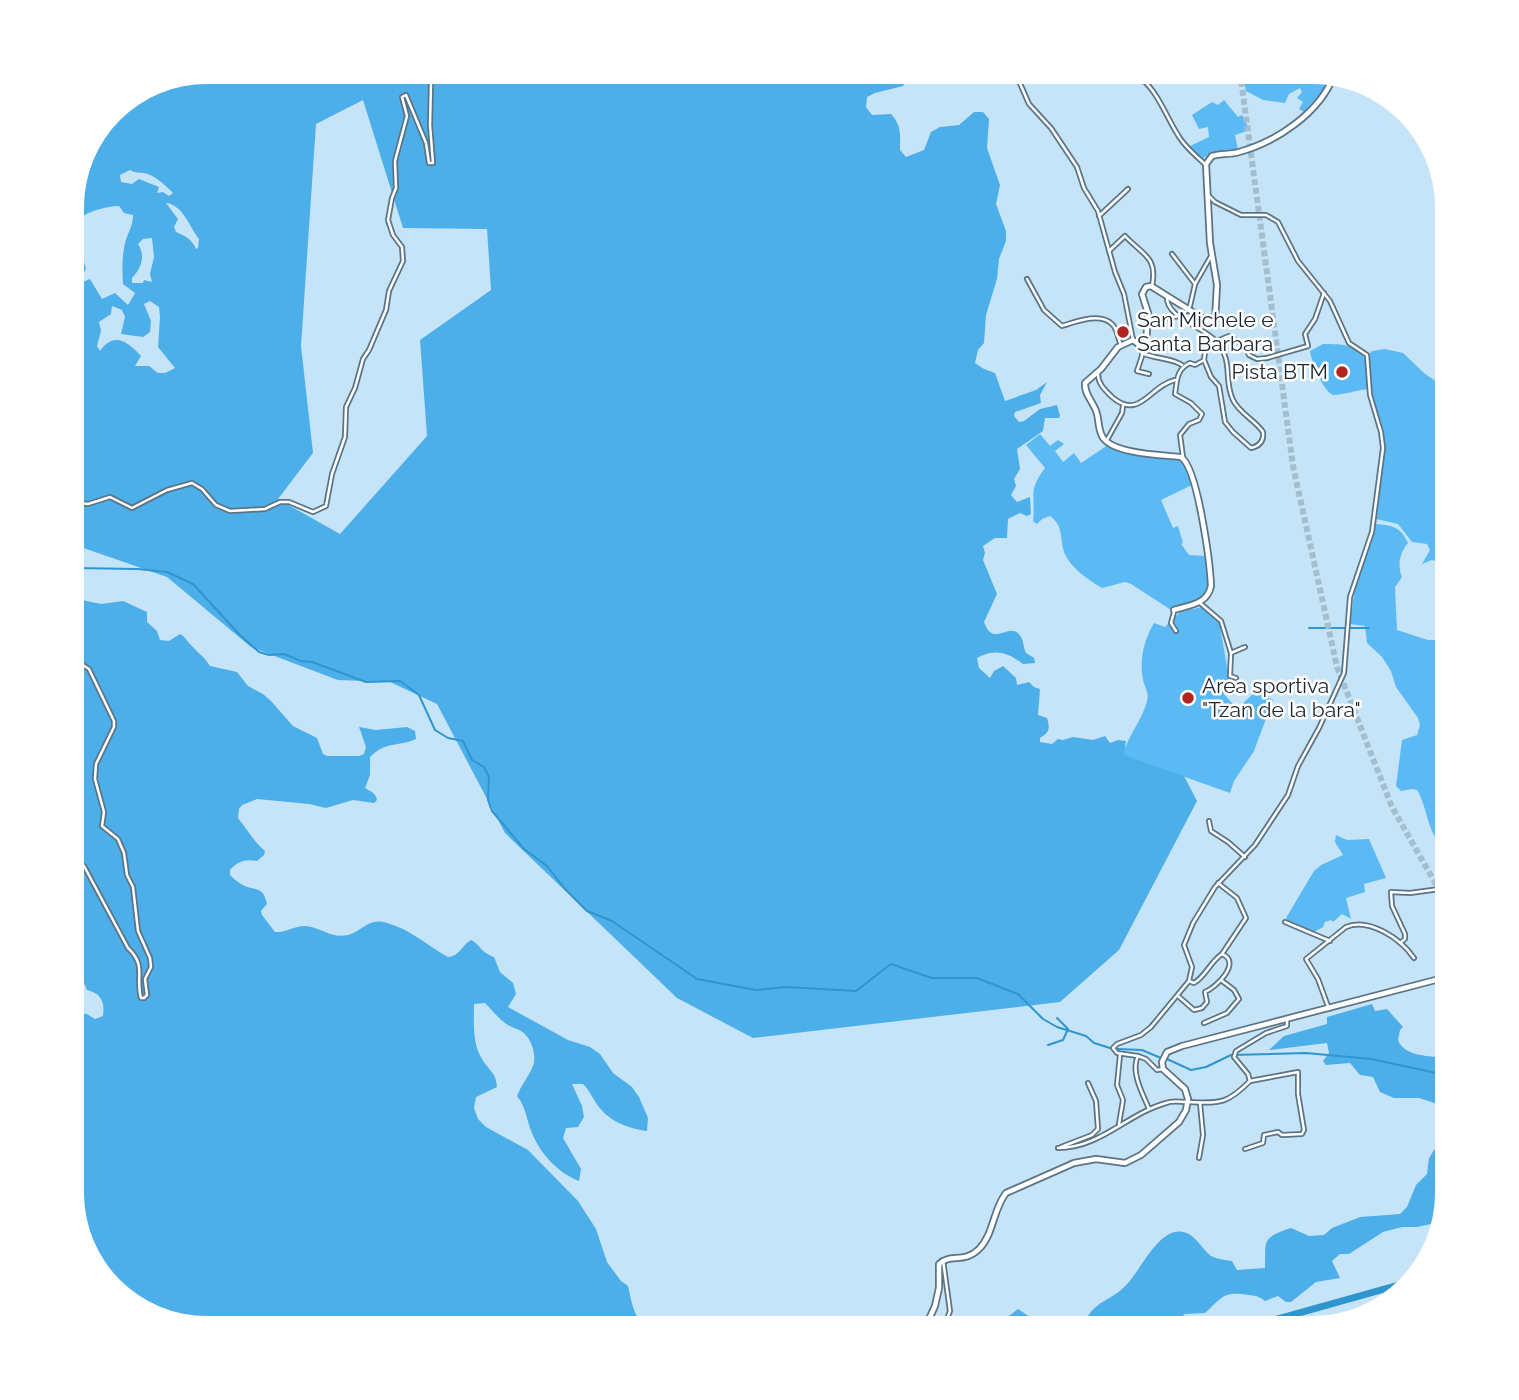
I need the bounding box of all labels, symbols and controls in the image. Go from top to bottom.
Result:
place label: San Michele e Santa Barbara [1137,307,1274,356]
marker: San Michele e Santa Barbara [1115,324,1131,340]
place label: Pista BTM [1231,359,1328,384]
marker: Pista BTM [1334,364,1350,380]
place label: Area sportiva "Tzan de la bara" [1202,673,1361,722]
marker: Area sportiva "Tzan de la bara" [1180,690,1196,706]

